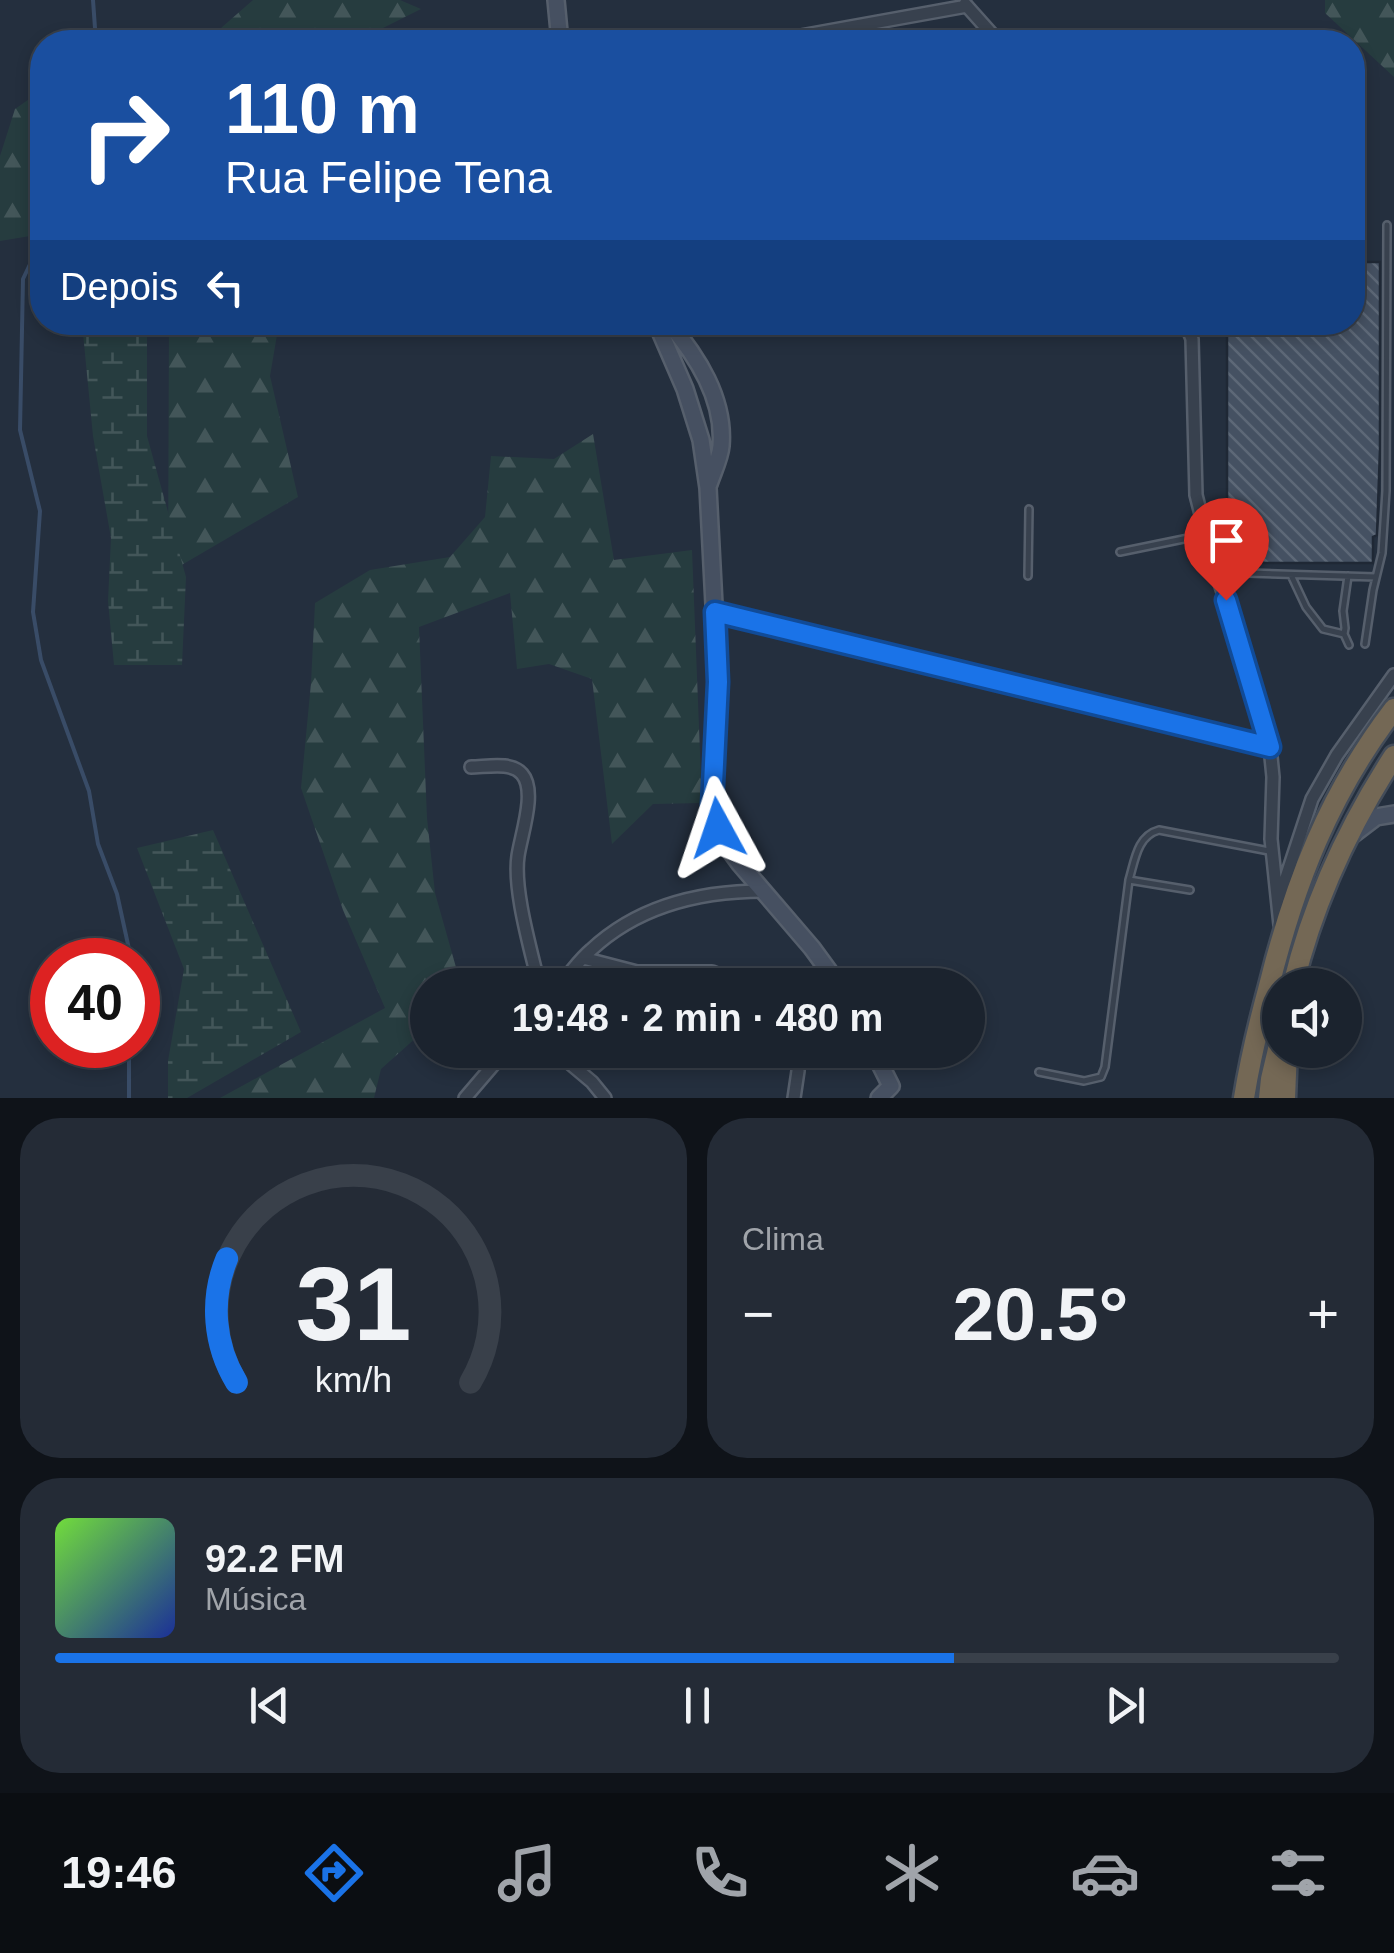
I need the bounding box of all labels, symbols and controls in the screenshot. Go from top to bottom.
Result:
icon: right [60,70,190,200]
text: 110 m [225,70,420,148]
text: Rua Felipe Tena [225,152,552,203]
icon: left [198,260,253,315]
text: Depois [60,266,178,308]
pin [1184,498,1269,601]
icon: arrive [1199,513,1254,568]
position arrow [666,776,770,880]
speed limit sign: 40 [30,938,160,1068]
map controls [1262,968,1362,1068]
button: sound [1262,968,1362,1068]
text: 19:48 · 2 min · 480 m [512,997,883,1039]
text: Clima [742,1221,824,1257]
text: 31 [296,1246,411,1362]
text: 20.5° [953,1272,1128,1356]
text: − [742,1283,774,1345]
text: + [1307,1283,1339,1345]
text: km/h [315,1360,392,1400]
text: 92.2 FM [205,1538,344,1580]
text: Música [205,1581,306,1617]
icon: previous [242,1678,297,1733]
icon: pause [670,1678,725,1733]
icon: next [1098,1678,1153,1733]
icon: directions [299,1838,369,1908]
icon: music [492,1838,562,1908]
icon: phone [685,1838,755,1908]
icon: climate [877,1838,947,1908]
icon: car [1070,1838,1140,1908]
icon: filters [1263,1838,1333,1908]
text: 19:46 [61,1847,176,1898]

